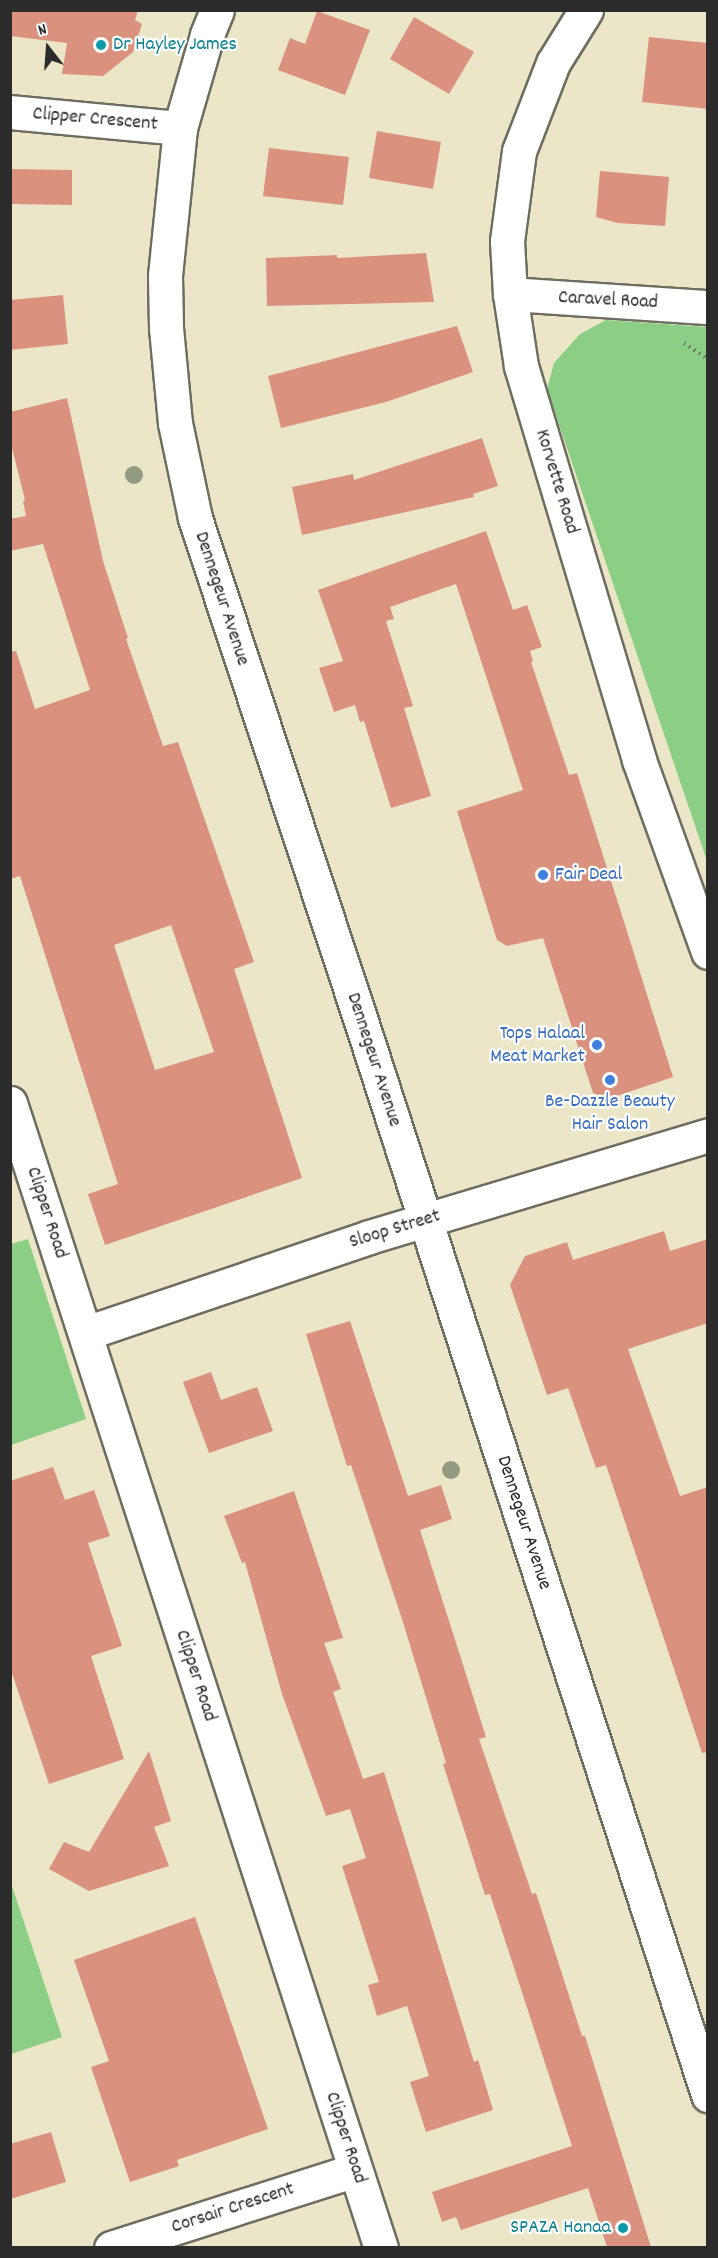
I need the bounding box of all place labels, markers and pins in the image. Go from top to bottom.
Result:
place label: Dr Hayley James [113,33,237,57]
marker: Dr Hayley James [94,38,108,52]
place label: Fair Deal [555,863,622,887]
marker: Fair Deal [536,868,550,882]
place label: Tops Halaal Meat Market [490,1022,585,1069]
marker: Tops Halaal Meat Market [590,1038,604,1052]
marker: Be-Dazzle Beauty Hair Salon [603,1073,617,1087]
place label: Be-Dazzle Beauty Hair Salon [545,1090,675,1137]
place label: SPAZA Hanaa [510,2216,611,2240]
marker: SPAZA Hanaa [616,2221,630,2235]

